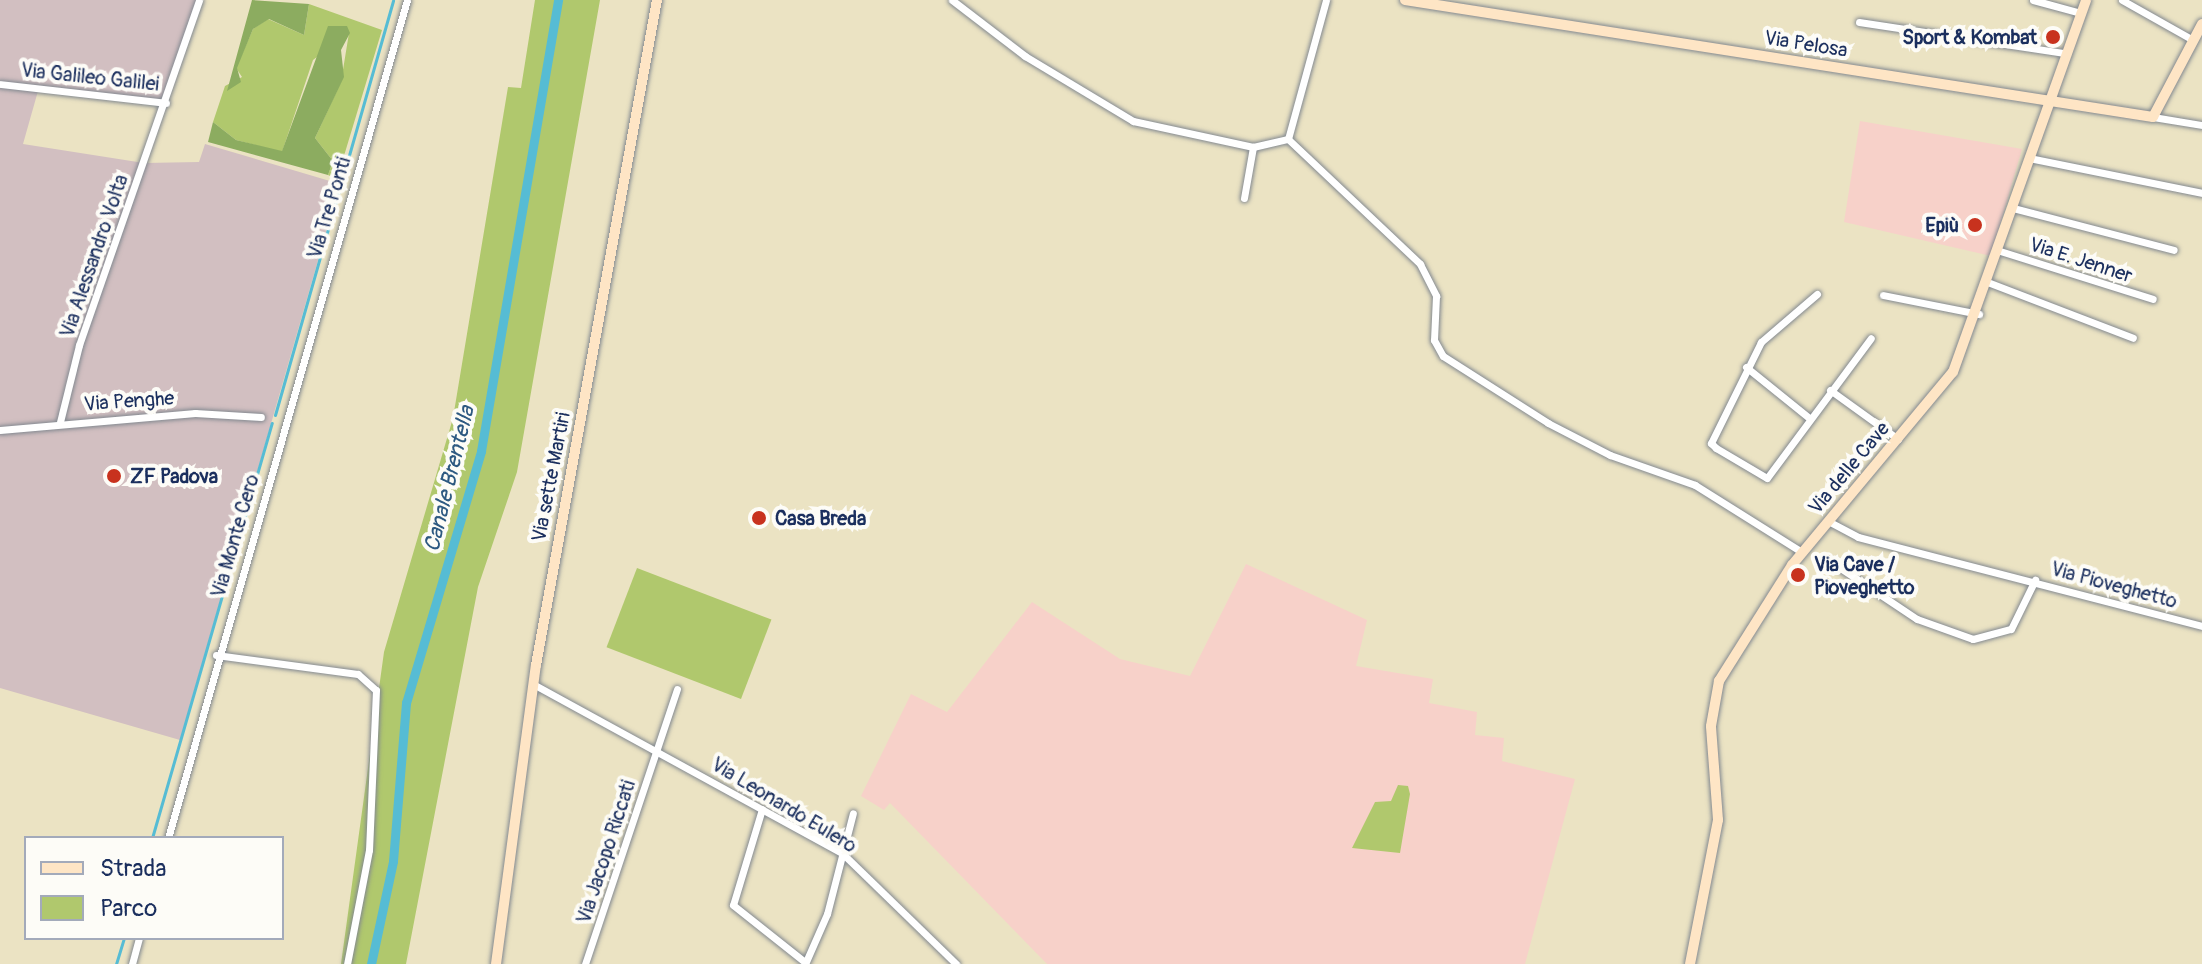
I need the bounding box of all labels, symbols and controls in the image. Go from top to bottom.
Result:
place label: Sport & Kombat [1902,25,2037,49]
street label: Via Pelosa [1763,26,1849,62]
marker: Sport & Kombat [2044,28,2062,46]
street label: Via Galileo Galilei [20,58,160,96]
street label: Via Tre Ponti [302,154,356,262]
street label: Via Alessandro Volta [55,171,133,341]
place label: Epiù [1925,213,1959,237]
marker: Epiù [1966,216,1984,234]
street label: Via E. Jenner [2026,232,2136,288]
street label: Via Penghe [83,386,175,416]
water label: Canale Brentella [419,403,481,555]
street label: Via sette Martiri [527,410,575,544]
street label: Via delle Cave [1803,417,1895,519]
place label: ZF Padova [130,464,218,488]
marker: ZF Padova [105,467,123,485]
street label: Via Monte Cero [206,472,264,600]
place label: Casa Breda [775,506,866,530]
marker: Casa Breda [750,509,768,527]
place label: Via Cave / Pioveghetto [1814,552,1915,599]
street label: Via Pioveghetto [2048,557,2180,613]
marker: Via Cave / Pioveghetto [1789,566,1807,584]
street label: Via Leonardo Eulero [707,752,861,858]
street label: Via Jacopo Riccati [571,777,641,927]
legend [24,836,284,940]
text: Strada [100,854,166,883]
text: Parco [100,894,157,923]

